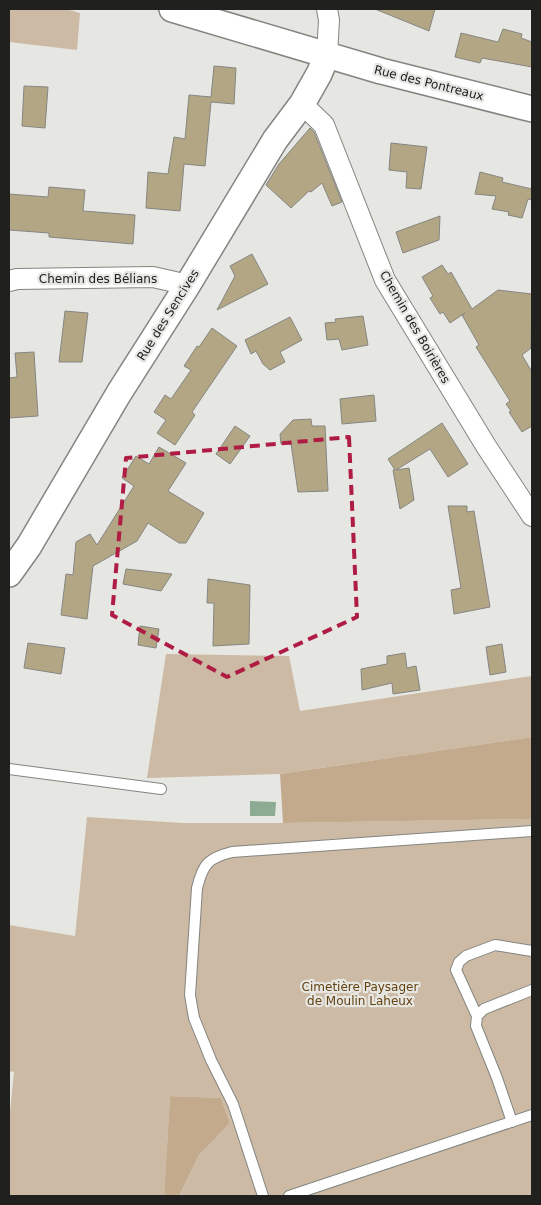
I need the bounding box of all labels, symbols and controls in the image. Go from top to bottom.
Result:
street label: Rue des Pontreaux [373,63,485,103]
street label: Rue des Sencives [134,267,202,363]
street label: Chemin des Boirières [377,268,453,386]
street label: Chemin des Bélians [39,272,157,286]
park label: Cimetière Paysager de Moulin Laheux [302,980,418,1008]

